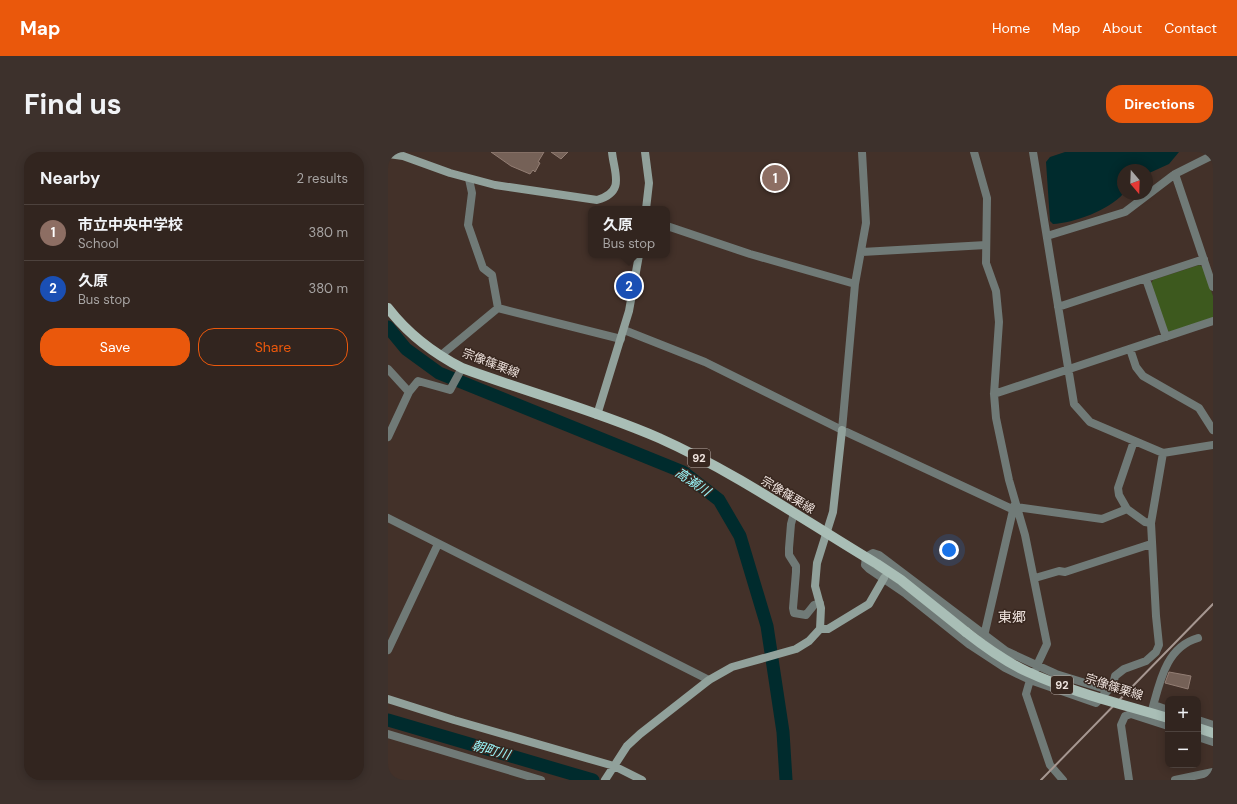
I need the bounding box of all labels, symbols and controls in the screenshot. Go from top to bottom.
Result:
text: Map [20,16,60,41]
text: Home [992,19,1030,37]
text: Map [1052,19,1080,37]
text: About [1102,19,1142,37]
text: Contact [1164,19,1217,37]
button: Directions [1106,85,1213,123]
text: Find us [24,86,122,123]
pin: 1 [762,163,788,193]
north arrow [1117,164,1153,200]
text: Nearby [40,167,100,189]
text: 2 results [297,170,348,187]
popup [588,206,670,258]
text: 市立中央中学校 [78,215,183,235]
text: 久原 [603,215,633,235]
text: 1 [51,224,55,241]
text: 380 m [308,224,348,241]
text: School [78,235,119,252]
text: Bus stop [603,235,655,252]
text: 久原 [78,271,108,291]
pin: 2 [616,271,642,301]
text: 2 [49,280,57,297]
text: 380 m [308,280,348,297]
text: Bus stop [78,291,130,308]
button: Save [40,328,190,366]
button: Share [198,328,348,366]
street label: 宗像篠栗線 [460,345,522,381]
road number: 92 [688,449,710,467]
water label: 高瀬川 [672,464,716,501]
street label: 宗像篠栗線 [758,473,818,517]
your location [939,540,959,560]
district label: 東郷 [998,608,1026,626]
street label: 宗像篠栗線 [1083,670,1145,704]
road number: 92 [1051,676,1073,694]
map controls [1165,696,1201,768]
button: + [1165,696,1201,732]
button: − [1165,732,1201,768]
water label: 朝町川 [470,736,514,764]

